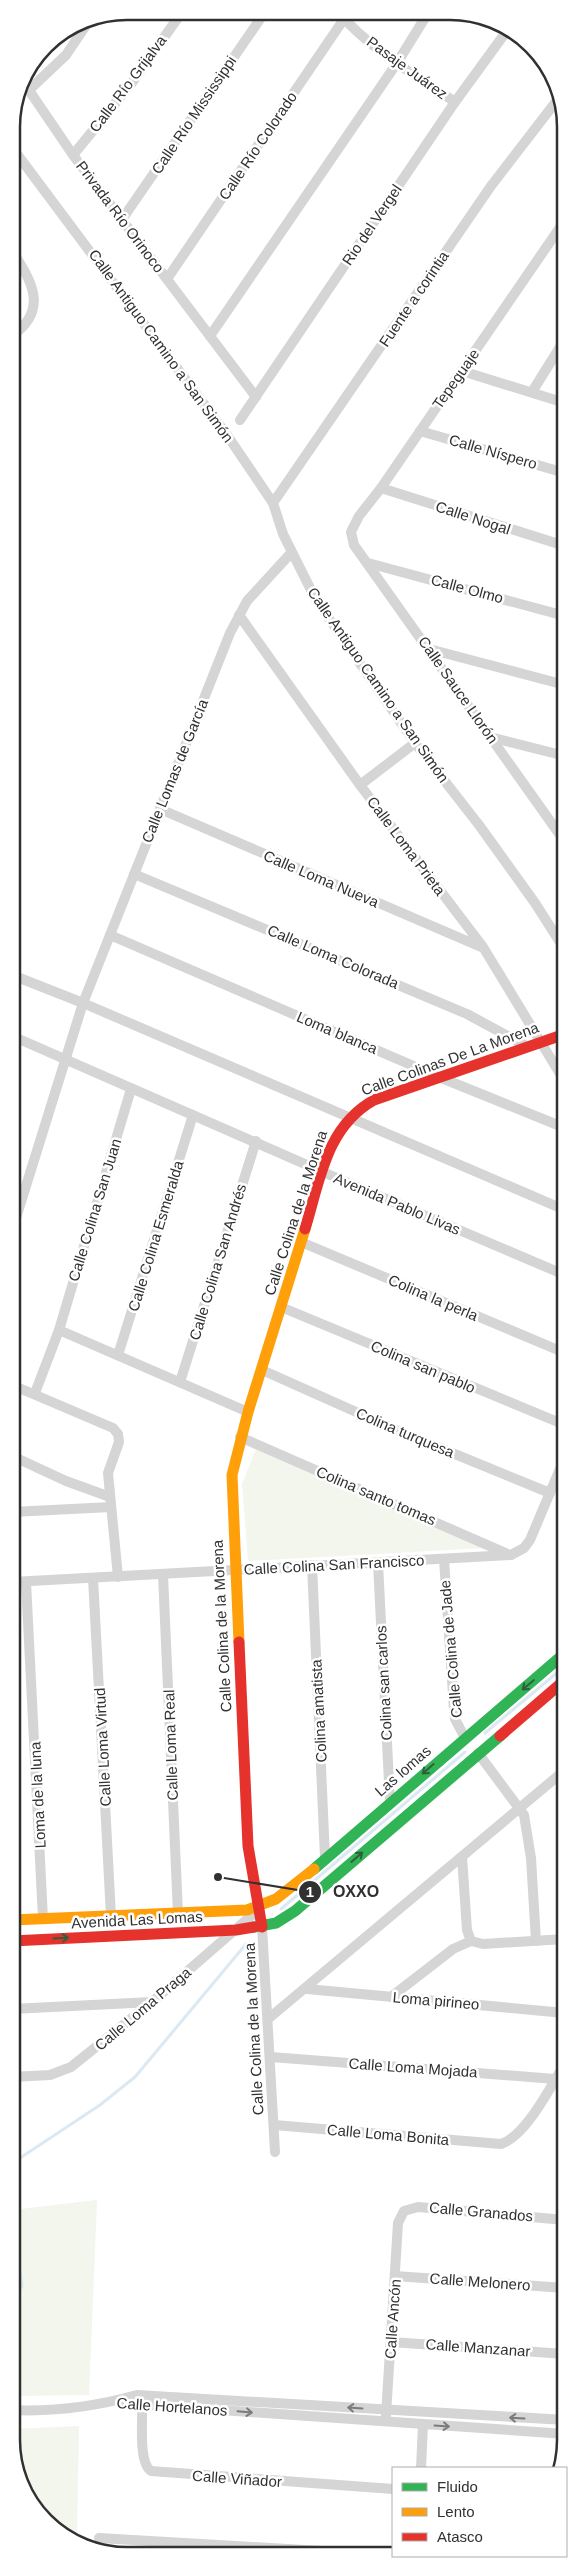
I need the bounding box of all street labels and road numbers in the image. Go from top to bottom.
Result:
street label: Calle Río Grijalva [86,31,170,135]
street label: Pasaje Juárez [364,33,451,102]
street label: Calle Río Mississippi [148,53,239,177]
street label: Calle Río Colorado [215,88,300,203]
street label: Privada Río Orinoco [73,158,168,276]
street label: Rio del Vergel [338,181,405,268]
street label: Calle Antiguo Camino a San Simón [86,246,237,445]
street label: Fuente a corintia [375,247,452,350]
street label: Tepeguaje [429,345,482,412]
street label: Calle Níspero [447,431,539,472]
street label: Calle Nogal [434,497,513,538]
street label: Calle Olmo [429,571,505,606]
street label: Calle Antiguo Camino a San Simón [304,584,453,786]
street label: Calle Sauce Llorón [415,633,502,747]
street label: Calle Lomas de García [138,696,211,845]
street label: Calle Loma Prieta [364,793,449,899]
street label: Calle Loma Nueva [261,847,382,911]
street label: Calle Loma Colorada [265,921,402,992]
street label: Loma blanca [294,1008,381,1057]
street label: Calle Colinas De La Morena [359,1018,541,1099]
street label: Calle Colina de la Morena [261,1128,330,1298]
street label: Calle Colina San Juan [65,1136,124,1283]
street label: Calle Colina Esmeralda [124,1158,187,1313]
street label: Avenida Pablo Livas [331,1169,463,1238]
street label: Calle Colina San Andrés [186,1182,249,1342]
street label: Colina la perla [386,1271,481,1324]
street label: Colina san pablo [368,1337,478,1396]
street label: Colina turquesa [354,1404,457,1461]
street label: Colina santo tomas [314,1463,439,1528]
street label: Calle Colina de la Morena [208,1539,235,1713]
street label: Calle Colina San Francisco [243,1551,425,1578]
street label: Calle Colina de Jade [436,1579,465,1719]
street label: Colina san carlos [372,1625,395,1741]
street label: Colina amatista [307,1658,330,1763]
street label: Calle Loma Virtud [91,1687,114,1807]
street label: Calle Loma Real [160,1689,181,1801]
street label: Loma de la luna [26,1741,49,1849]
street label: Las lomas [371,1742,434,1799]
street label: Avenida Las Lomas [71,1908,203,1931]
street label: Calle Colina de la Morena [240,1942,267,2116]
street label: Calle Loma Praga [91,1963,195,2054]
street label: Loma pirineo [392,1988,480,2013]
street label: Calle Loma Mojada [348,2055,479,2081]
street label: Calle Loma Bonita [326,2121,450,2148]
street label: Calle Granados [428,2198,534,2225]
street label: Calle Melonero [429,2270,531,2293]
street label: Calle Ancón [381,2278,404,2359]
street label: Calle Manzanar [425,2335,531,2360]
street label: Calle Hortelanos [116,2394,228,2419]
street label: Calle Viñador [192,2467,282,2490]

